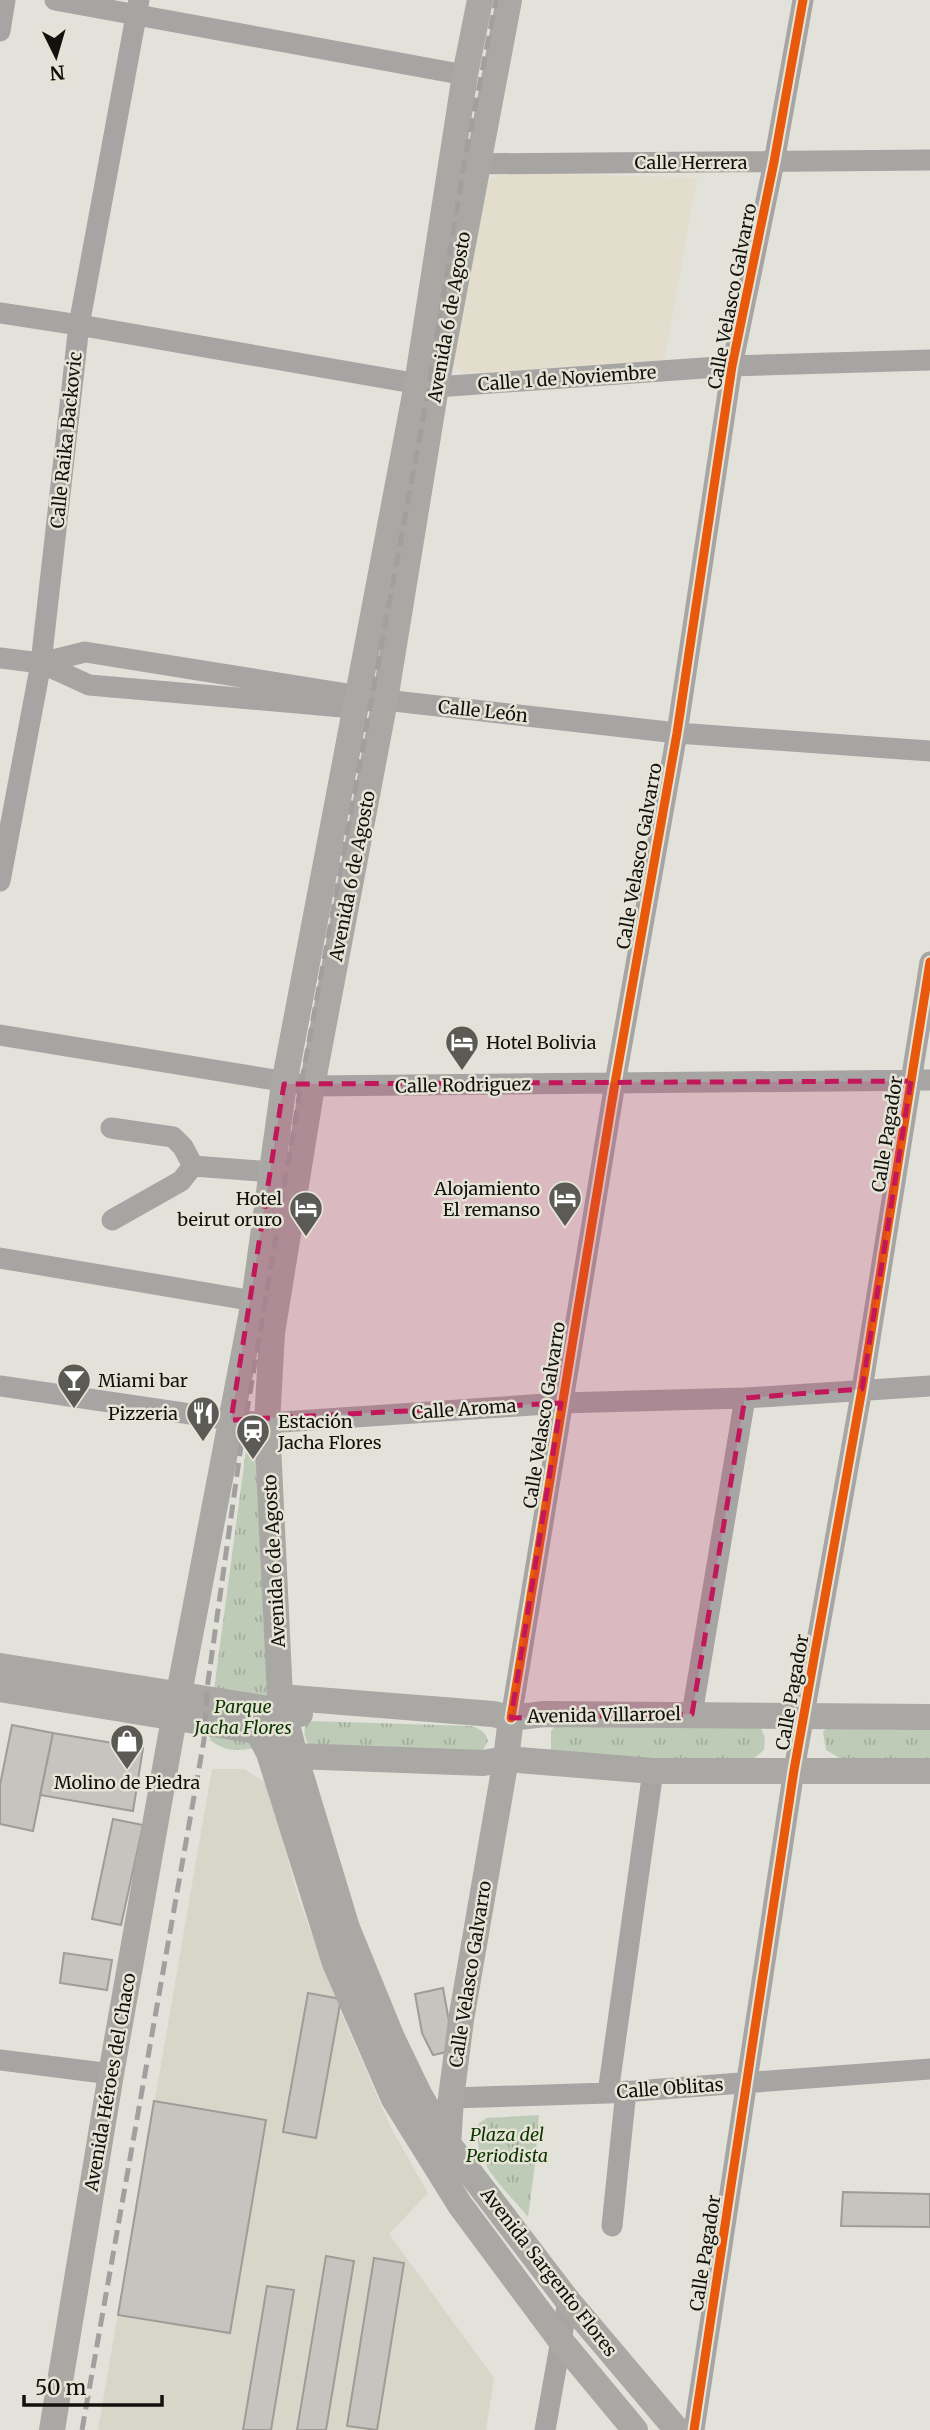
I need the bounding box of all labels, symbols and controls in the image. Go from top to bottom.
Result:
north arrow [21,21,91,91]
text: N [49,60,66,86]
street label: Calle Herrera [635,151,748,174]
street label: Calle Velasco Galvarro [703,201,761,391]
street label: Avenida 6 de Agosto [422,230,475,405]
street label: Calle Raika Backovic [45,351,87,529]
street label: Calle 1 de Noviembre [477,360,657,396]
street label: Calle León [437,695,529,727]
street label: Calle Velasco Galvarro [611,761,667,951]
street label: Avenida 6 de Agosto [324,789,380,964]
hotel icon: Hotel Bolivia [443,1023,481,1072]
place label: Hotel Bolivia [486,1031,597,1054]
street label: Calle Rodriguez [395,1072,531,1098]
street label: Calle Pagador [866,1074,908,1194]
place label: Alojamiento El remanso [433,1177,540,1221]
hotel icon: Alojamiento El remanso [546,1179,584,1228]
place label: Hotel beirut oruro [176,1187,282,1231]
hotel icon: Hotel beirut oruro [287,1189,325,1238]
street label: Calle Velasco Galvarro [518,1320,570,1510]
bar icon: Miami bar [55,1361,93,1410]
place label: Miami bar [98,1369,188,1392]
restaurant icon: Pizzeria [184,1394,222,1443]
street label: Calle Aroma [411,1394,517,1424]
place label: Pizzeria [108,1402,178,1425]
place label: Estación Jacha Flores [277,1410,382,1454]
station icon: Estación Jacha Flores [234,1412,272,1461]
street label: Avenida 6 de Agosto [258,1474,290,1649]
street label: Calle Pagador [770,1632,814,1752]
park label: Parque Jacha Flores [192,1695,292,1739]
street label: Avenida Villarroel [526,1702,682,1728]
shop icon: Molino de Piedra [108,1722,146,1771]
place label: Molino de Piedra [54,1771,200,1794]
street label: Calle Velasco Galvarro [444,1879,496,2069]
street label: Avenida Héroes del Chaco [79,1971,141,2194]
street label: Calle Oblitas [616,2073,724,2103]
park label: Plaza del Periodista [466,2123,548,2167]
street label: Avenida Sargento Flores [475,2182,622,2361]
street label: Calle Pagador [684,2193,726,2313]
scale bar [24,2364,163,2408]
text: 50 m [35,2374,86,2401]

